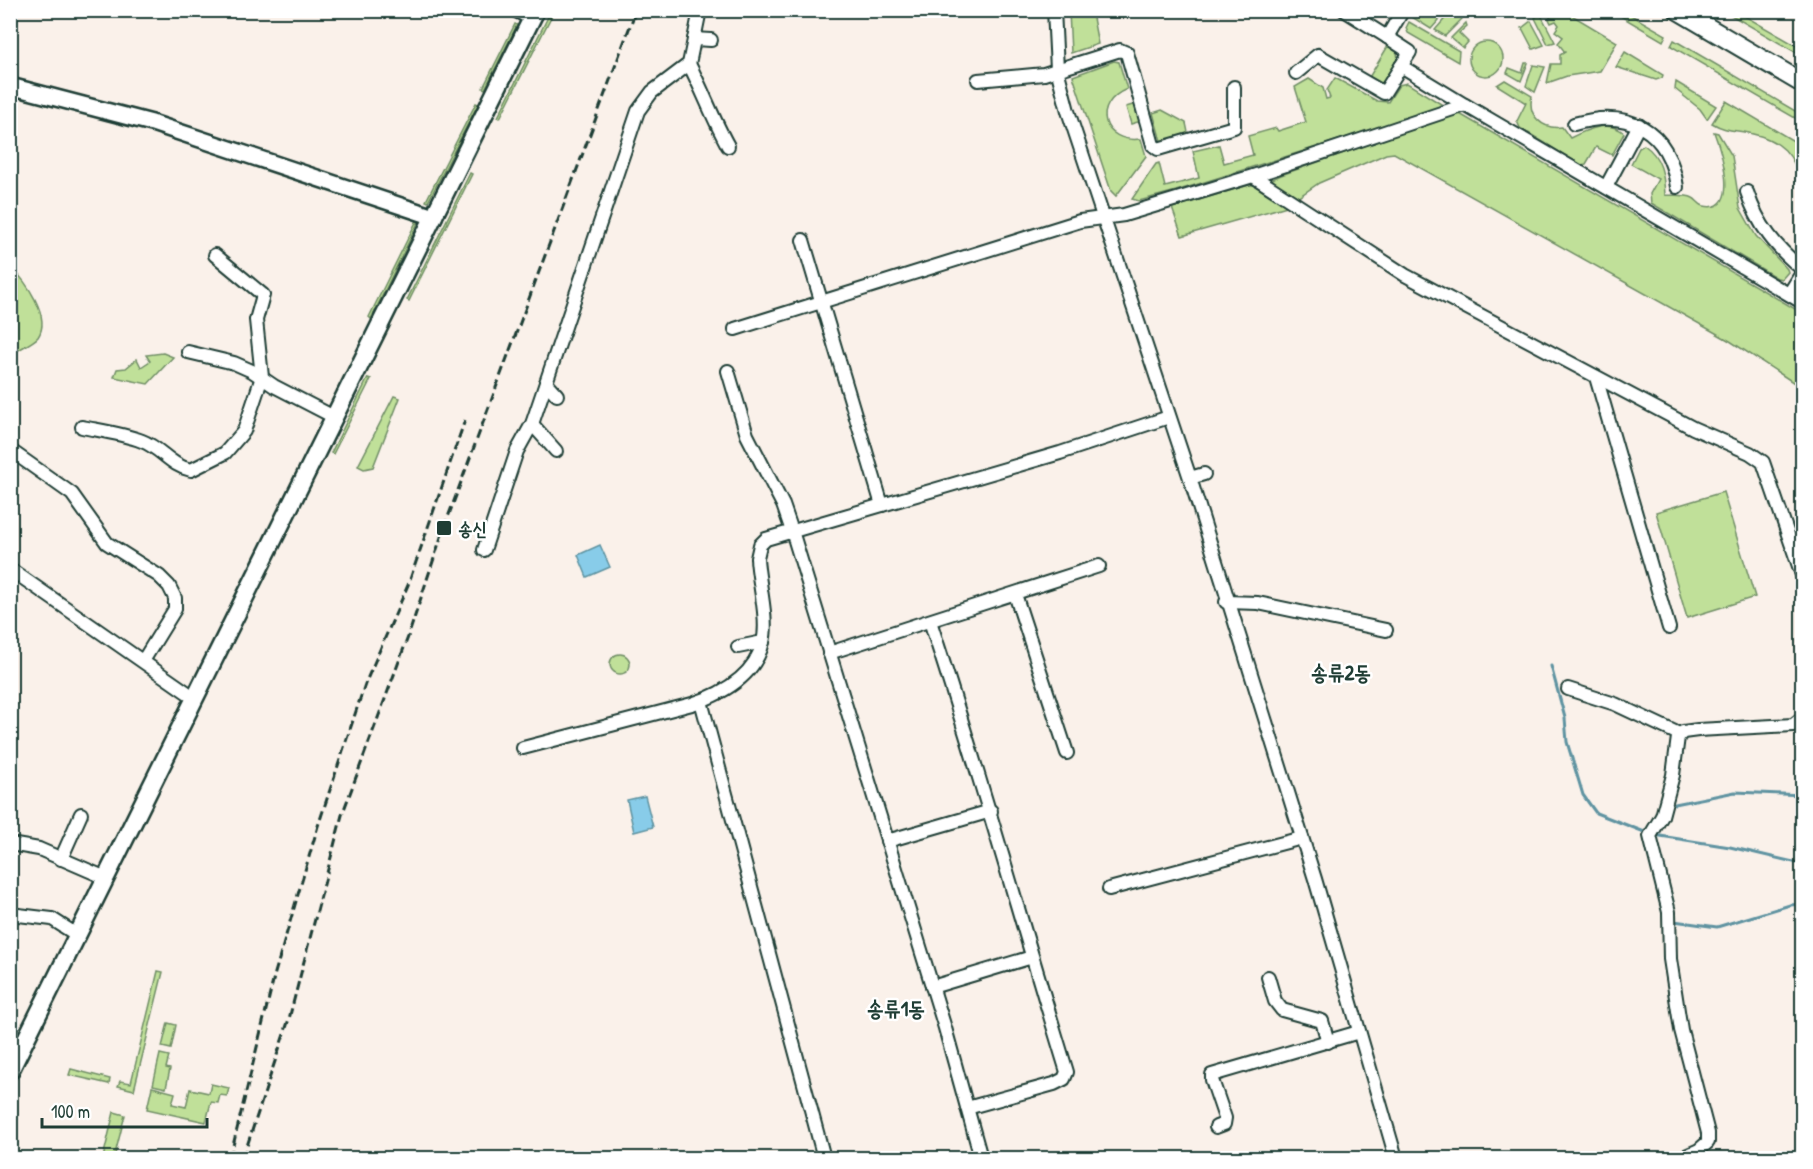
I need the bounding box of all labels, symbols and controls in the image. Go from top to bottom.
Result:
place label: 송신 [458,516,487,541]
marker: 송신 [435,519,453,537]
district label: 송류2동 [1311,658,1371,687]
district label: 송류1동 [867,994,925,1023]
scale bar [42,1091,207,1129]
text: 100 m [51,1099,90,1124]

